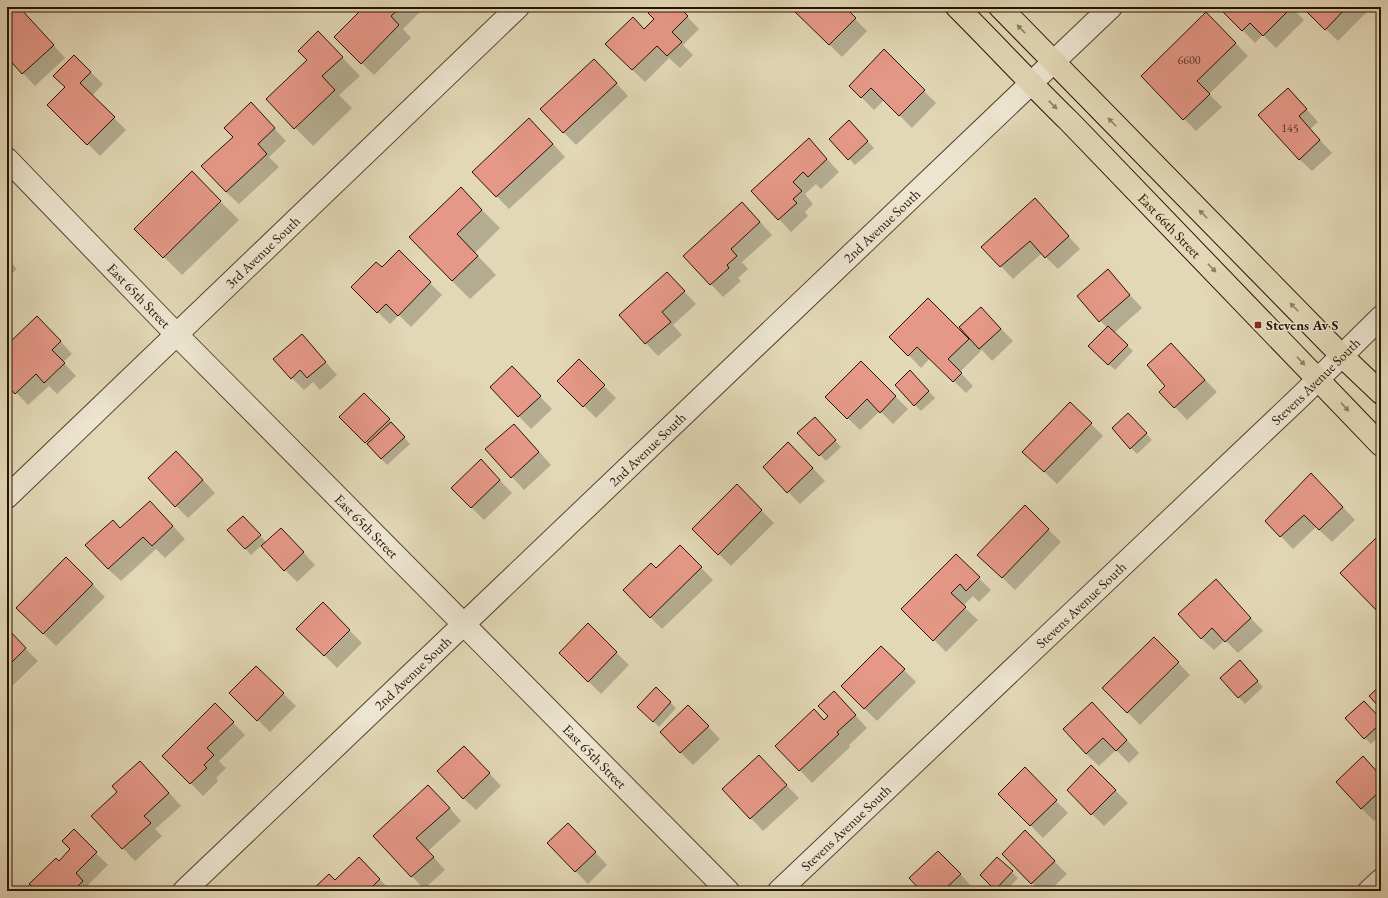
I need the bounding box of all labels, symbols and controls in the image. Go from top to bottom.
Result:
one-way arrow [1016,24,1026,34]
house number: 6600 [1177,52,1201,68]
one-way arrow [1048,100,1058,110]
one-way arrow [1107,117,1117,127]
house number: 145 [1281,120,1299,136]
street label: 2nd Avenue South [839,185,924,267]
street label: East 66th Street [1134,189,1206,262]
one-way arrow [1198,209,1208,219]
street label: 3rd Avenue South [221,212,304,292]
street label: East 65th Street [103,259,175,332]
one-way arrow [1207,263,1216,273]
one-way arrow [1290,302,1299,312]
place label: Stevens Av S [1266,316,1339,334]
marker: Stevens Av S [1253,320,1263,330]
street label: Stevens Avenue South [1267,334,1364,429]
one-way arrow [1296,356,1306,366]
one-way arrow [1340,402,1350,412]
street label: 2nd Avenue South [605,408,689,490]
street label: East 65th Street [331,490,403,563]
street label: Stevens Avenue South [1032,558,1130,652]
street label: 2nd Avenue South [370,632,455,714]
street label: East 65th Street [559,720,631,793]
street label: Stevens Avenue South [797,781,895,875]

